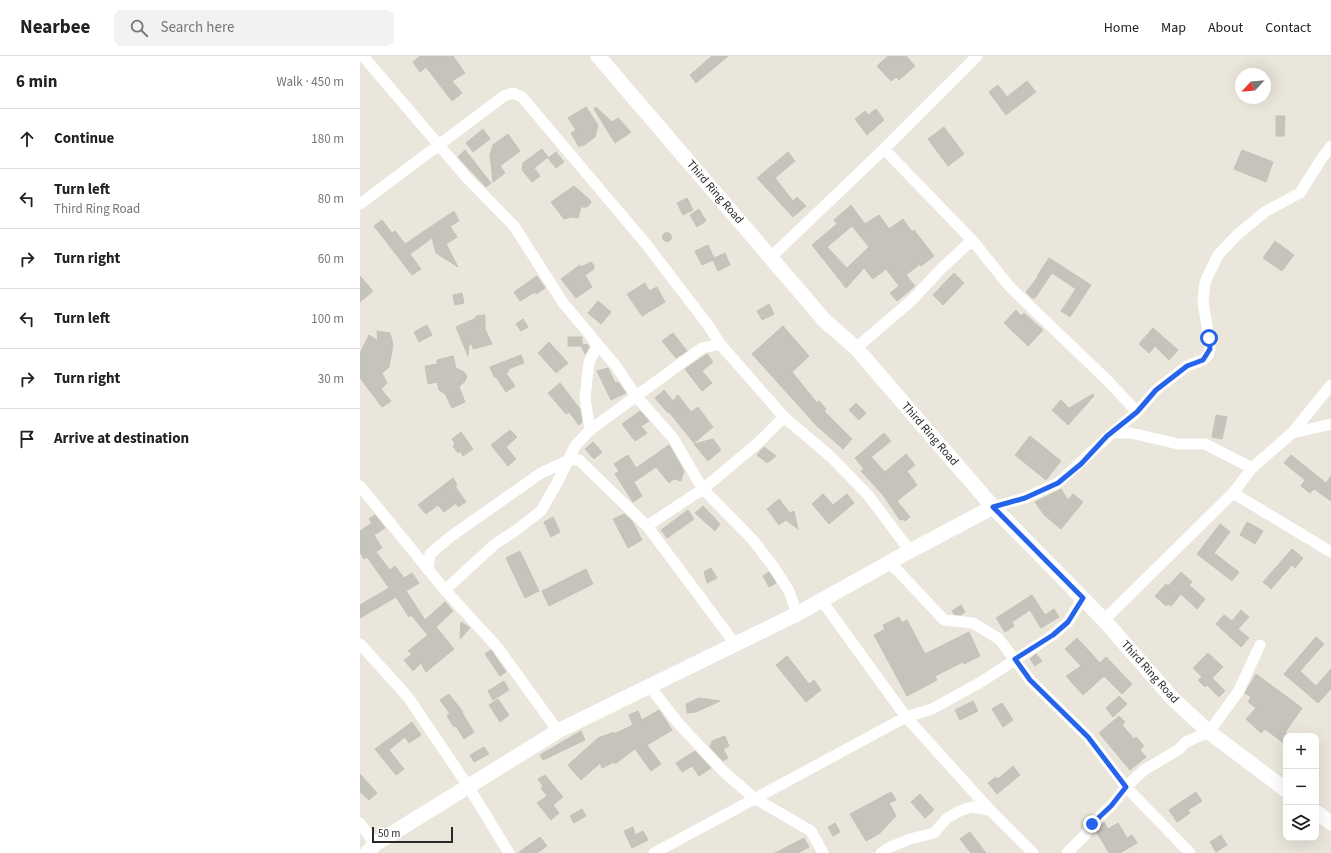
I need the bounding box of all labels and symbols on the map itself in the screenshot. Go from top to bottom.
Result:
north arrow [1235,68,1271,104]
street label: Third Ring Road [682,156,748,228]
route start [1200,329,1218,347]
street label: Third Ring Road [897,398,963,470]
street label: Third Ring Road [1117,637,1183,707]
route end [1083,815,1101,833]
scale bar [372,825,453,844]

